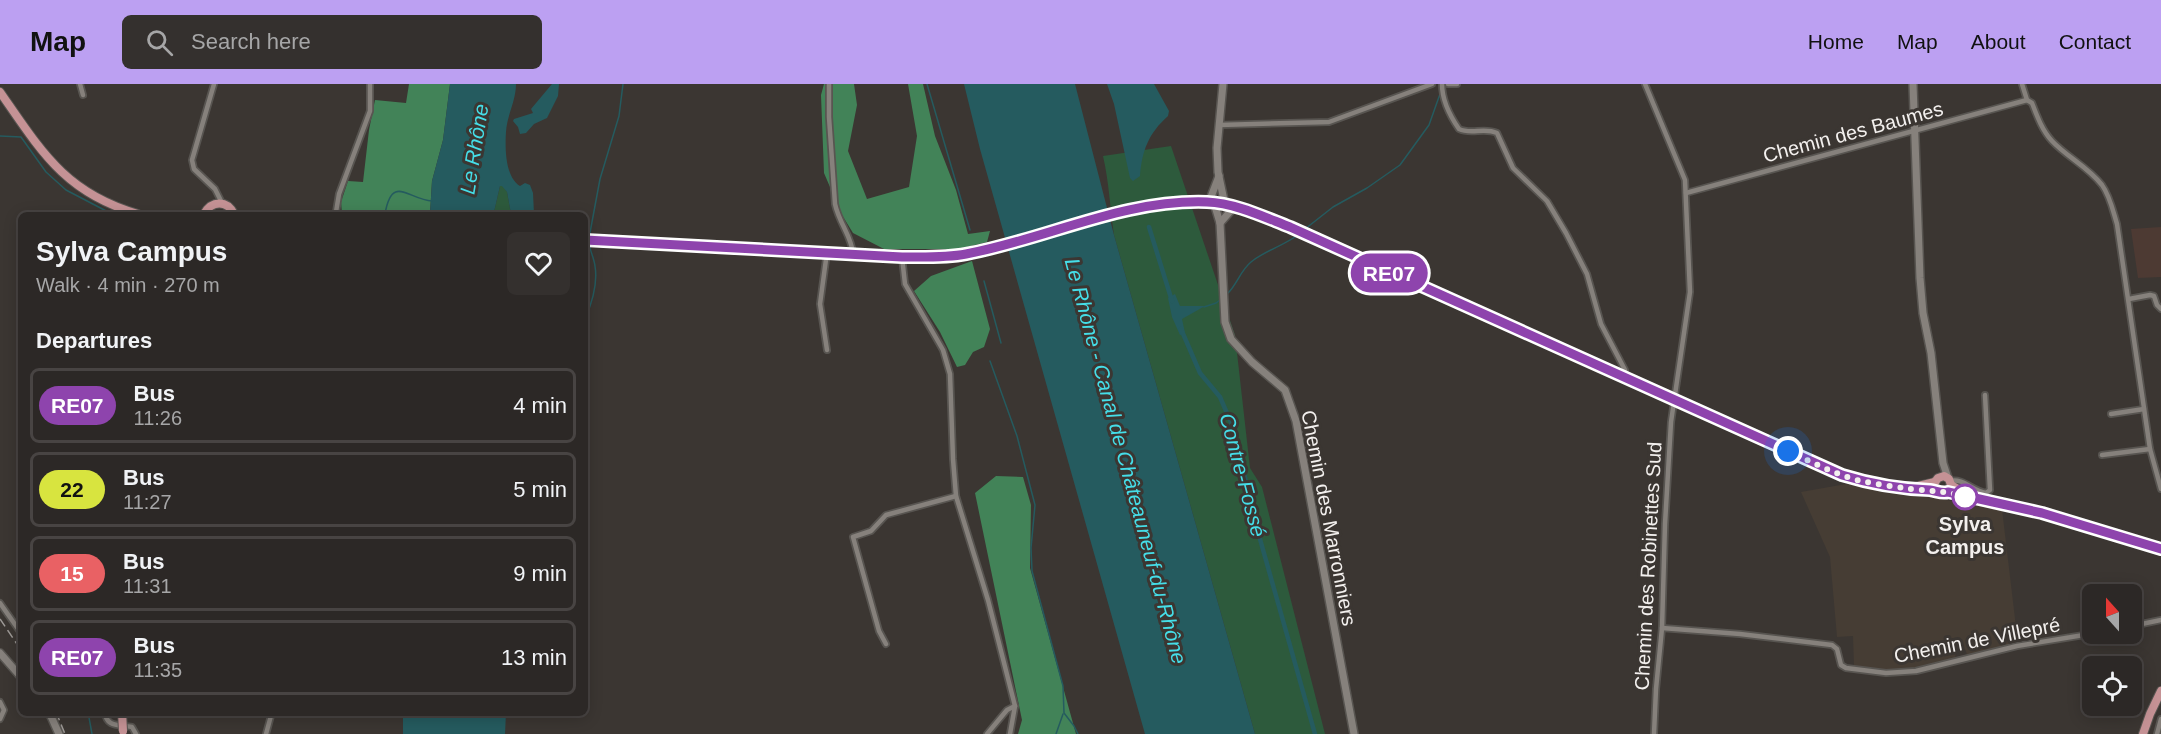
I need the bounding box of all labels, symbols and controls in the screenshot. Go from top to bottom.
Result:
search box [122,15,542,69]
text: Map [30,26,86,57]
icon: search [143,26,176,59]
text: Search here [191,29,311,54]
text: Home [1808,30,1864,53]
text: Map [1897,30,1938,53]
text: About [1971,30,2026,53]
text: Contact [2059,30,2131,53]
street label: Chemin des Baumes [1760,97,1946,167]
water label: Le Rhône [456,102,492,196]
button: heart [507,232,570,295]
text: Sylva Campus [36,236,227,267]
line badge: RE07 [1347,254,1431,292]
water label: Le Rhône - Canal de Châteauneuf-du-Rhône [1061,256,1191,666]
text: RE07 [1363,262,1415,285]
text: Walk · 4 min · 270 m [36,274,220,296]
text: Departures [36,328,152,353]
text: Bus [134,381,175,406]
text: 4 min [513,393,567,418]
text: RE07 [51,394,104,417]
text: 11:26 [134,407,182,429]
street label: Chemin des Marronniers [1297,408,1361,628]
water label: Contre-Fossé [1215,411,1271,539]
your location [1773,436,1803,466]
street label: Chemin des Robinettes Sud [1630,441,1666,691]
text: Bus [123,465,165,490]
text: 5 min [513,477,567,502]
text: 22 [60,478,84,501]
marker: Sylva Campus [1952,484,1978,510]
text: 11:27 [123,491,172,513]
place label: Sylva Campus [1926,513,2004,558]
text: Bus [123,549,165,574]
text: 9 min [513,561,567,586]
text: 15 [60,562,84,585]
text: 11:31 [123,575,172,597]
north arrow [2082,584,2142,644]
map controls [2082,584,2142,716]
street label: Chemin de Villepré [1892,613,2062,667]
text: Bus [134,633,175,658]
text: 13 min [501,645,567,670]
text: RE07 [51,646,104,669]
button: locate [2082,656,2142,716]
text: 11:35 [134,659,182,681]

